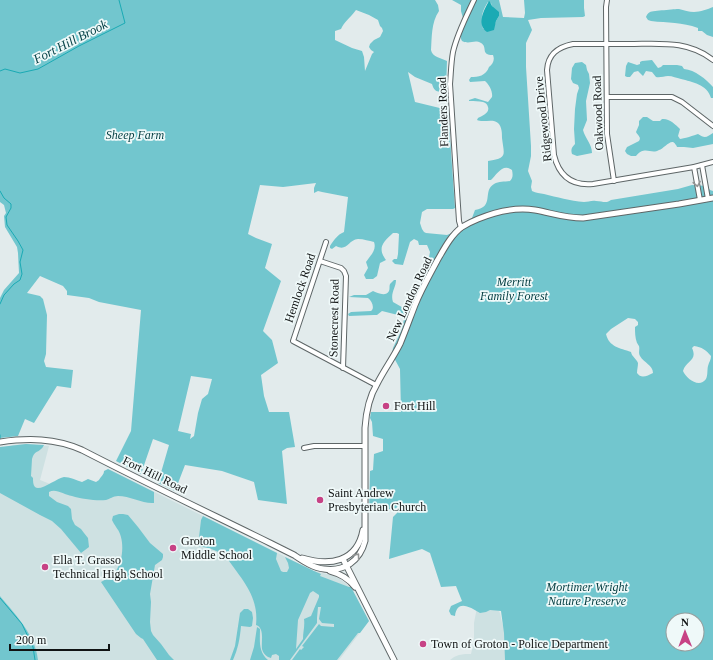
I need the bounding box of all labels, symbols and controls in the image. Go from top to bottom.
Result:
water label: Fort Hill Brook [30,16,110,67]
street label: Oakwood Road [590,75,606,151]
street label: Ridgewood Drive [532,76,554,162]
street label: Flanders Road [435,77,451,147]
park label: Sheep Farm [106,128,164,142]
one-way arrow [692,180,701,187]
street label: Hemlock Road [282,252,318,324]
street label: New London Road [383,255,435,343]
park label: Merritt Family Forest [479,275,549,303]
street label: Stonecrest Road [326,279,342,357]
place label: Fort Hill [394,399,436,413]
marker: Fort Hill [381,401,391,411]
street label: Fort Hill Road [120,453,190,497]
place label: Saint Andrew Presbyterian Church [328,486,426,514]
marker: Saint Andrew Presbyterian Church [315,495,325,505]
place label: Groton Middle School [181,534,253,562]
marker: Groton Middle School [168,543,178,553]
place label: Ella T. Grasso Technical High School [53,553,163,581]
one-way arrow [353,553,360,560]
marker: Ella T. Grasso Technical High School [40,562,50,572]
park label: Mortimer Wright Nature Preserve [545,580,628,608]
north arrow [665,612,705,652]
text: N [681,616,689,628]
scale bar [10,626,109,652]
text: 200 m [16,633,47,647]
place label: Town of Groton - Police Department [431,637,608,651]
marker: Town of Groton - Police Department [418,639,428,649]

